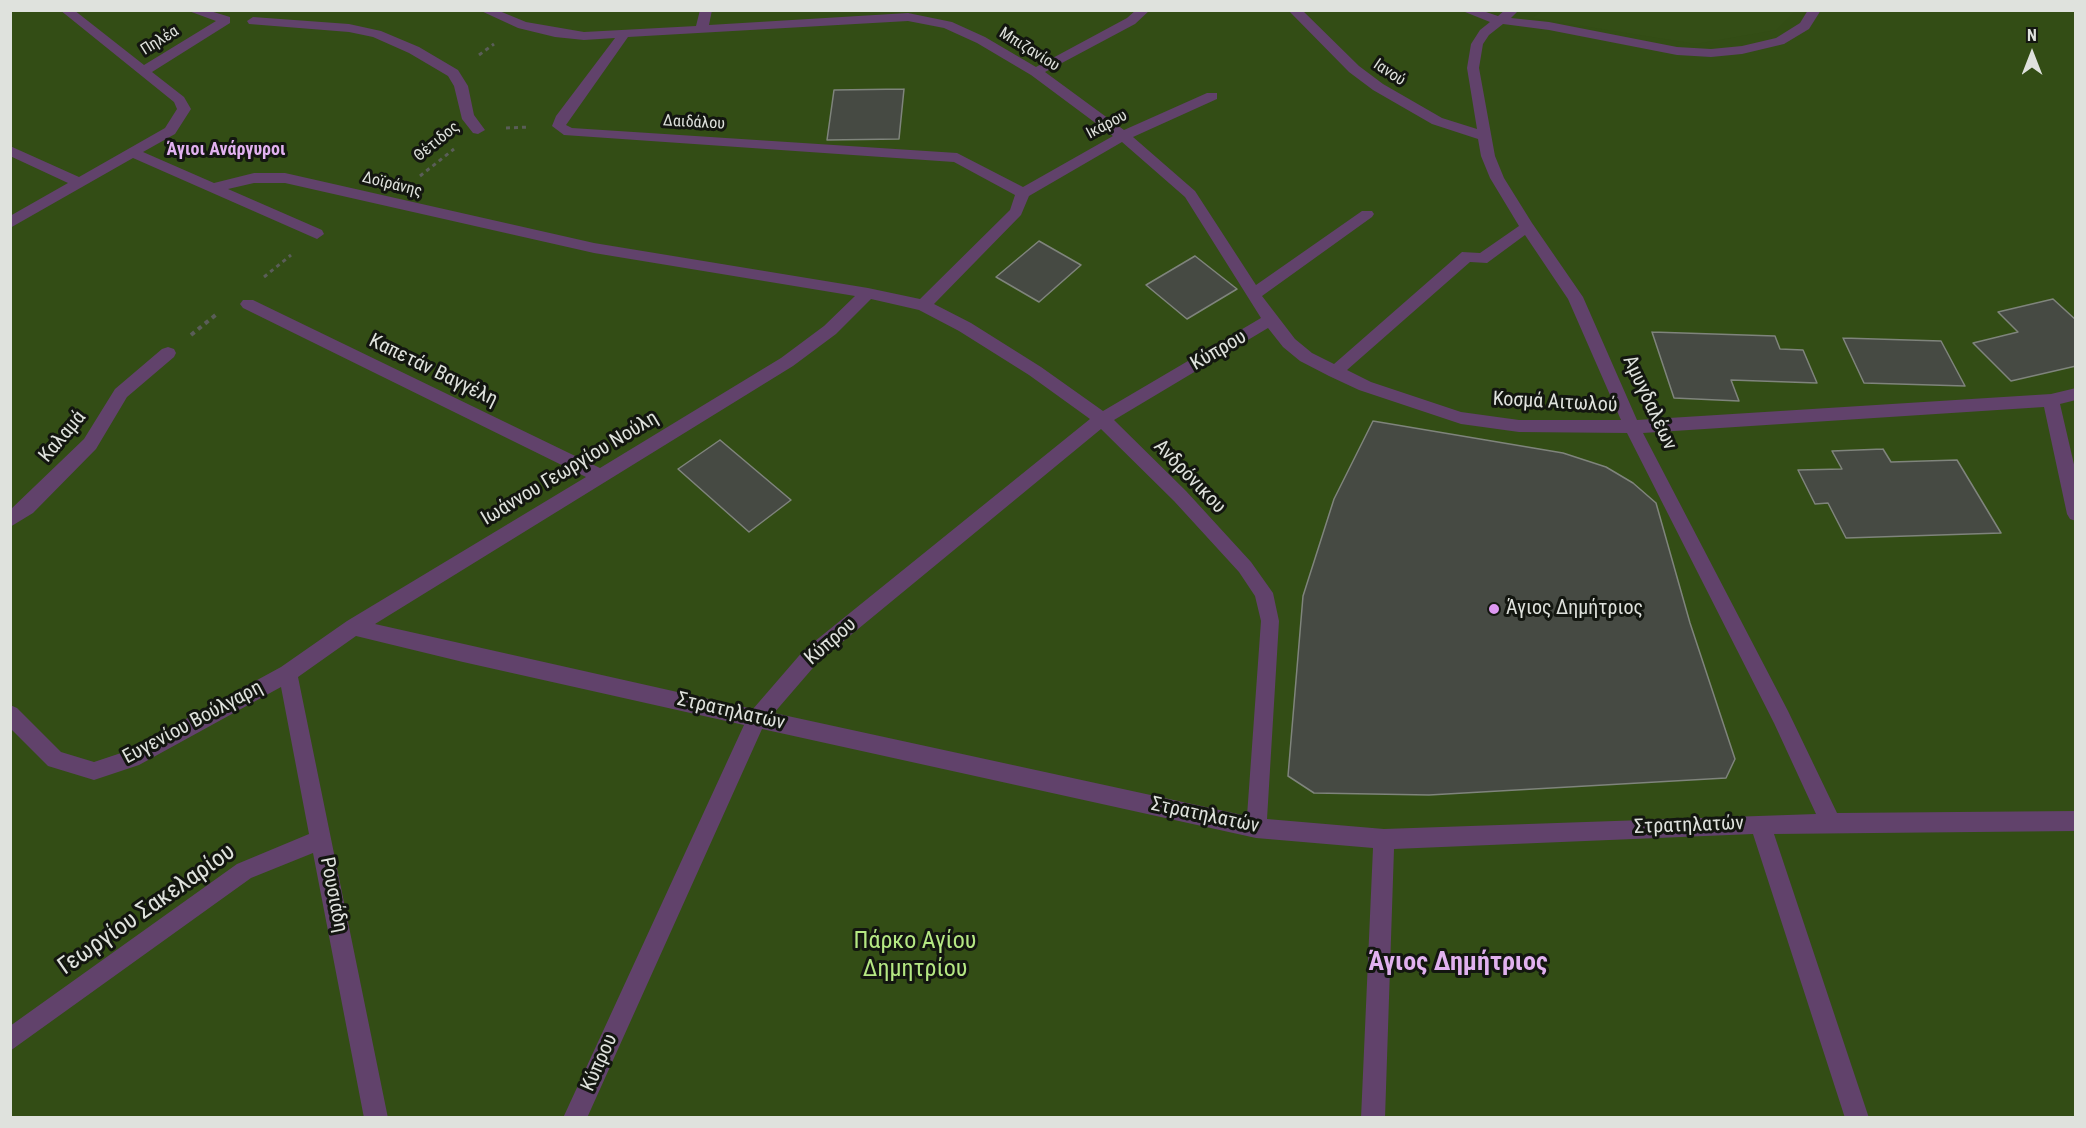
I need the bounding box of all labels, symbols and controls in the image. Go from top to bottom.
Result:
street label: Πηλέα [137,22,183,60]
street label: Μπιζανίου [995,24,1063,76]
north arrow [2002,24,2062,84]
text: N [2027,26,2037,45]
street label: Ιανού [1369,55,1409,91]
street label: Ικάρου [1083,106,1131,144]
street label: Δαιδάλου [663,112,725,134]
street label: Θέτιδος [410,118,464,166]
district label: Άγιοι Ανάργυροι [166,139,286,161]
street label: Δοϊράνης [360,168,424,202]
street label: Κύπρου [1187,326,1251,376]
street label: Καπετάν Βαγγέλη [365,330,501,412]
street label: Αμυγδαλέων [1617,352,1681,454]
street label: Κοσμά Αιτωλού [1492,388,1618,418]
street label: Καλαμά [34,406,92,468]
street label: Ιωάννου Γεωργίου Νούλη [477,407,663,531]
street label: Ανδρόνικου [1148,435,1230,519]
place label: Άγιος Δημήτριος [1506,597,1643,621]
marker: Άγιος Δημήτριος [1487,602,1501,616]
street label: Κύπρου [800,613,862,671]
street label: Ευγενίου Βούλγαρη [119,676,267,770]
street label: Στρατηλατών [675,688,787,736]
street label: Στρατηλατών [1149,793,1261,839]
street label: Στρατηλατών [1634,812,1744,840]
street label: Γεωργίου Σακελαρίου [53,838,241,982]
street label: Ρουσιάδη [314,855,352,935]
park label: Πάρκο Αγίου Δημητρίου [854,928,976,984]
district label: Άγιος Δημήτριος [1368,947,1548,979]
street label: Κύπρου [577,1031,623,1095]

